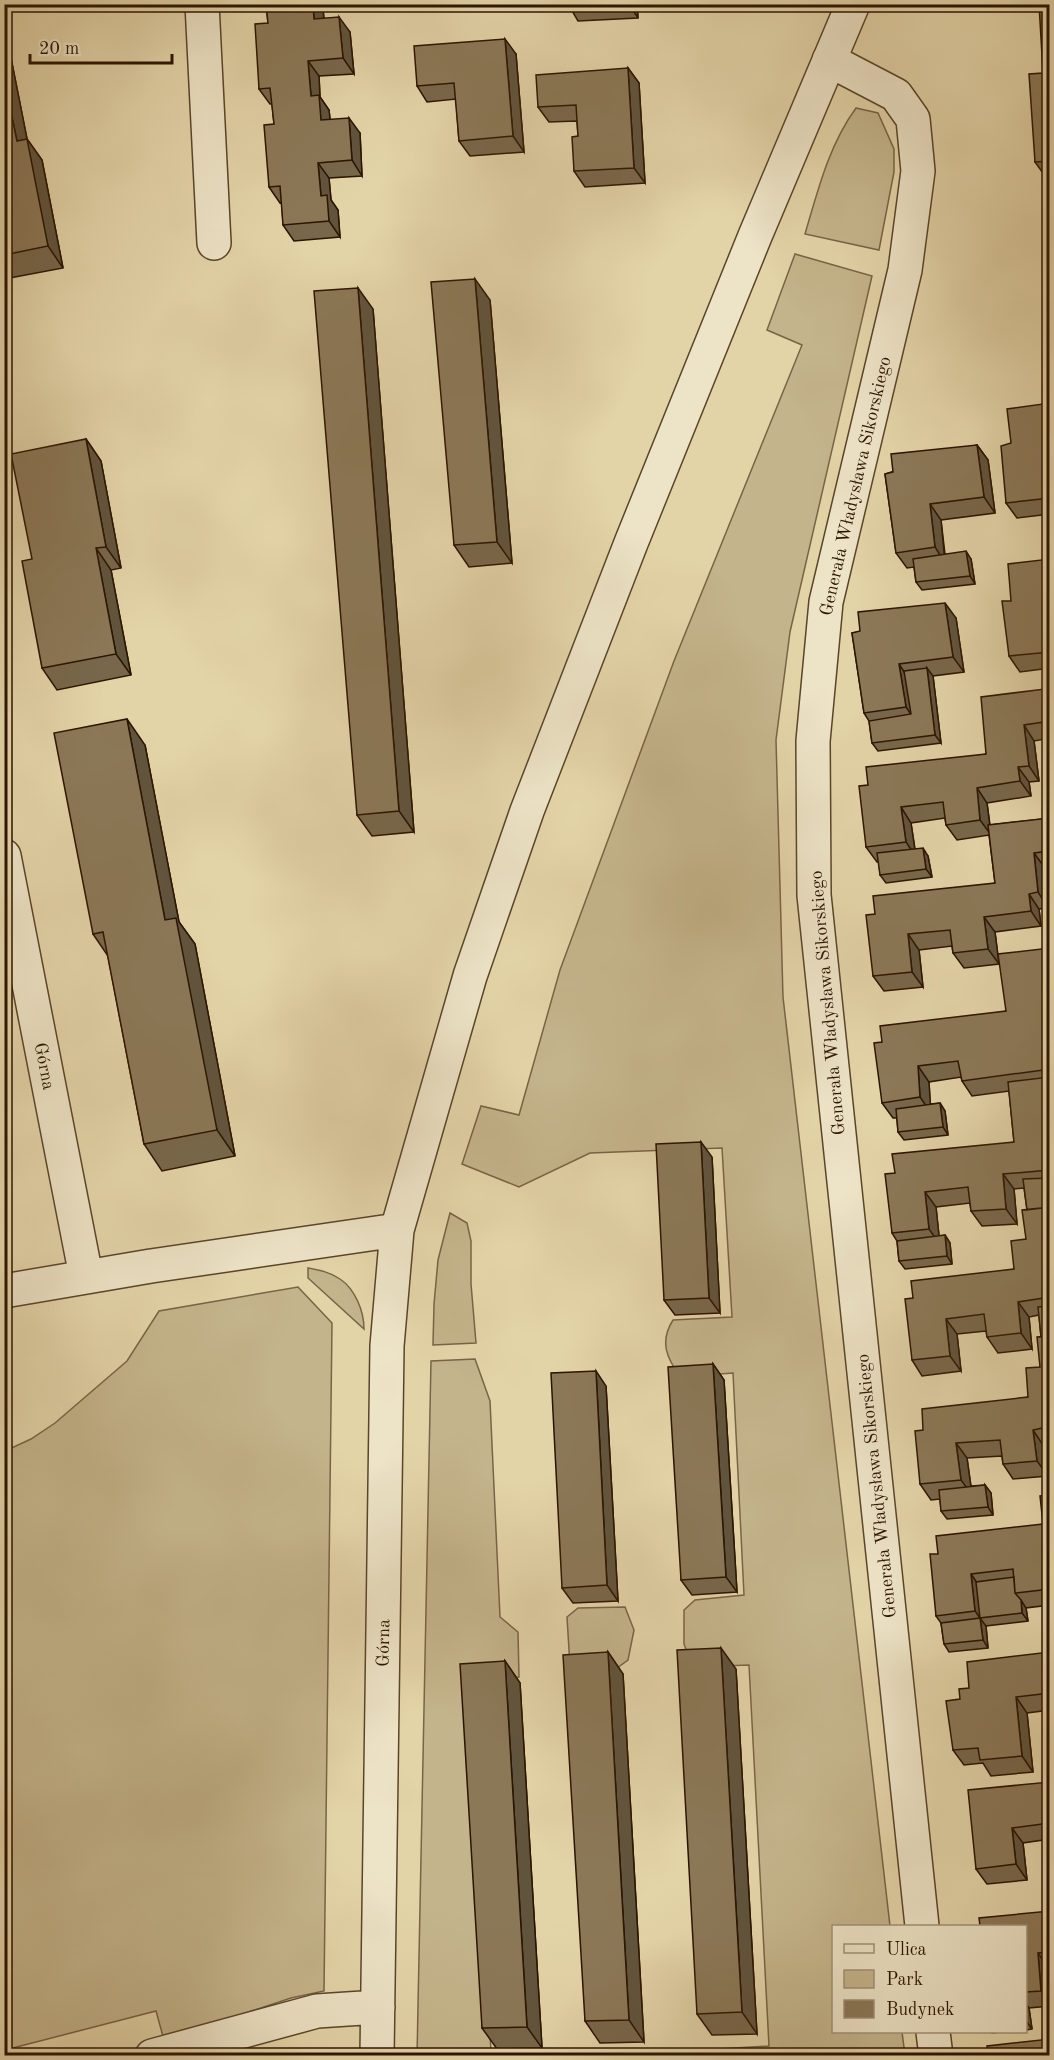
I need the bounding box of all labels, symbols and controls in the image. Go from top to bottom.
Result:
scale bar [30,27,172,65]
text: 20 m [39,40,79,58]
street label: Generała Władysława Sikorskiego [817,355,895,618]
street label: Generała Władysława Sikorskiego [807,870,849,1136]
street label: Górna [31,1041,57,1092]
street label: Generała Władysława Sikorskiego [854,1353,900,1619]
street label: Górna [375,1619,393,1667]
legend [832,1925,1027,2033]
text: Ulica [886,1941,927,1959]
text: Park [886,1971,923,1989]
text: Budynek [886,2001,954,2019]

